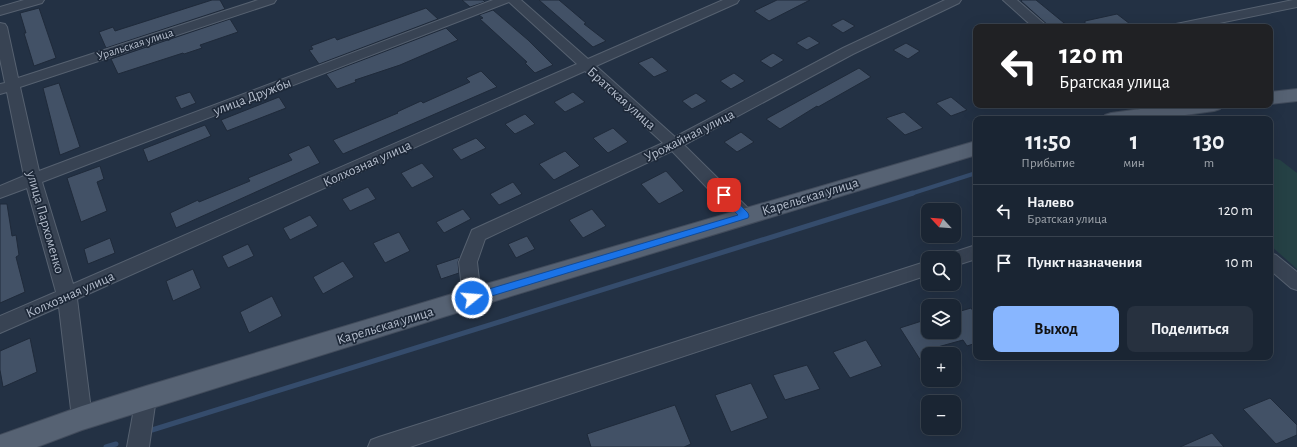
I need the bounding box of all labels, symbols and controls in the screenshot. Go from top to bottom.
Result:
street label: Уральская улица [95,26,176,63]
icon: left [993,40,1045,92]
text: 120 m [1059,41,1124,69]
street label: Братская улица [585,65,659,133]
text: Братская улица [1059,74,1170,92]
street label: улица Дружбы [211,76,293,119]
street label: Урожайная улица [642,107,737,165]
text: 11:50 [1025,130,1071,154]
text: 1 [1130,130,1138,154]
text: 130 [1193,130,1225,154]
street label: Колхозная улица [321,138,414,190]
text: Прибытие [1021,157,1075,170]
text: мин [1123,157,1145,170]
text: m [1204,157,1214,170]
street label: улица Пархоменко [23,168,66,275]
street label: Карельская улица [760,175,861,218]
pin [707,178,741,212]
icon: arrive [713,184,735,206]
text: Налево [1027,195,1074,210]
icon: left [993,200,1015,222]
north arrow [921,203,961,243]
map controls [921,203,961,435]
text: 120 m [1219,203,1253,218]
text: Братская улица [1027,213,1107,226]
button: search [921,251,961,291]
icon: arrive [993,252,1015,274]
text: Пункт назначения [1027,255,1142,270]
text: 10 m [1225,255,1253,270]
street label: Колхозная улица [24,269,117,321]
position arrow [451,277,493,319]
button: layers [921,299,961,339]
street label: Карельская улица [335,304,436,347]
button: Выход [993,306,1119,352]
button: Поделиться [1127,306,1253,352]
button: + [921,347,961,387]
button: − [921,395,961,435]

